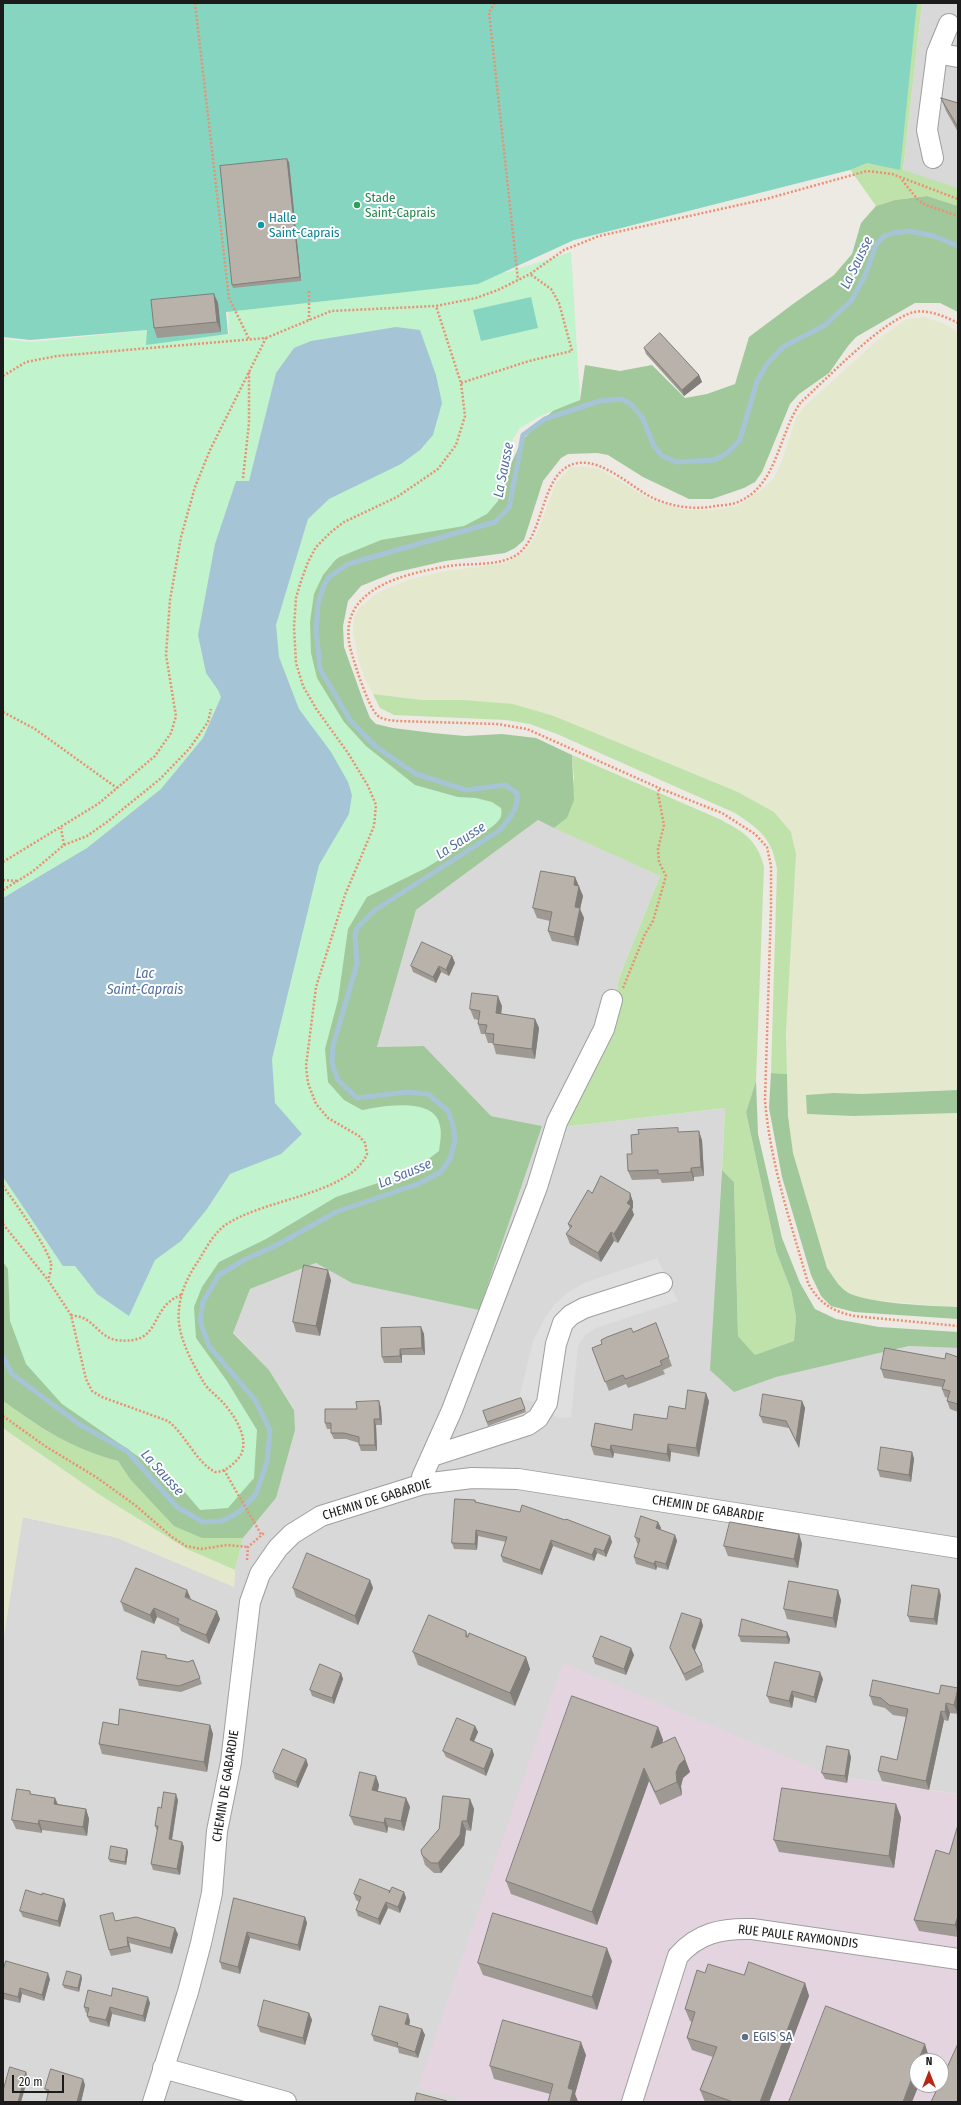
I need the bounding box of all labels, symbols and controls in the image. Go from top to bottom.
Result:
place label: Stade Saint-Caprais [365,190,436,221]
marker: Stade Saint-Caprais [352,200,362,210]
place label: Halle Saint-Caprais [269,210,340,241]
marker: Halle Saint-Caprais [256,220,266,230]
water label: La Sausse [837,234,877,292]
water label: La Sausse [490,441,518,499]
water label: La Sausse [433,819,489,863]
water label: Lac Saint-Caprais [107,966,183,998]
water label: La Sausse [376,1156,434,1192]
water label: La Sausse [137,1447,187,1499]
street label: CHEMIN DE GABARDIE [321,1476,433,1524]
street label: CHEMIN DE GABARDIE [651,1492,765,1526]
street label: CHEMIN DE GABARDIE [209,1729,243,1843]
street label: RUE PAULE RAYMONDIS [737,1922,859,1952]
place label: EGIS SA [753,2029,793,2045]
marker: EGIS SA [740,2032,750,2042]
north arrow [909,2053,949,2093]
text: N [926,2055,932,2068]
scale bar [14,2067,66,2093]
text: 20 m [19,2075,43,2089]

